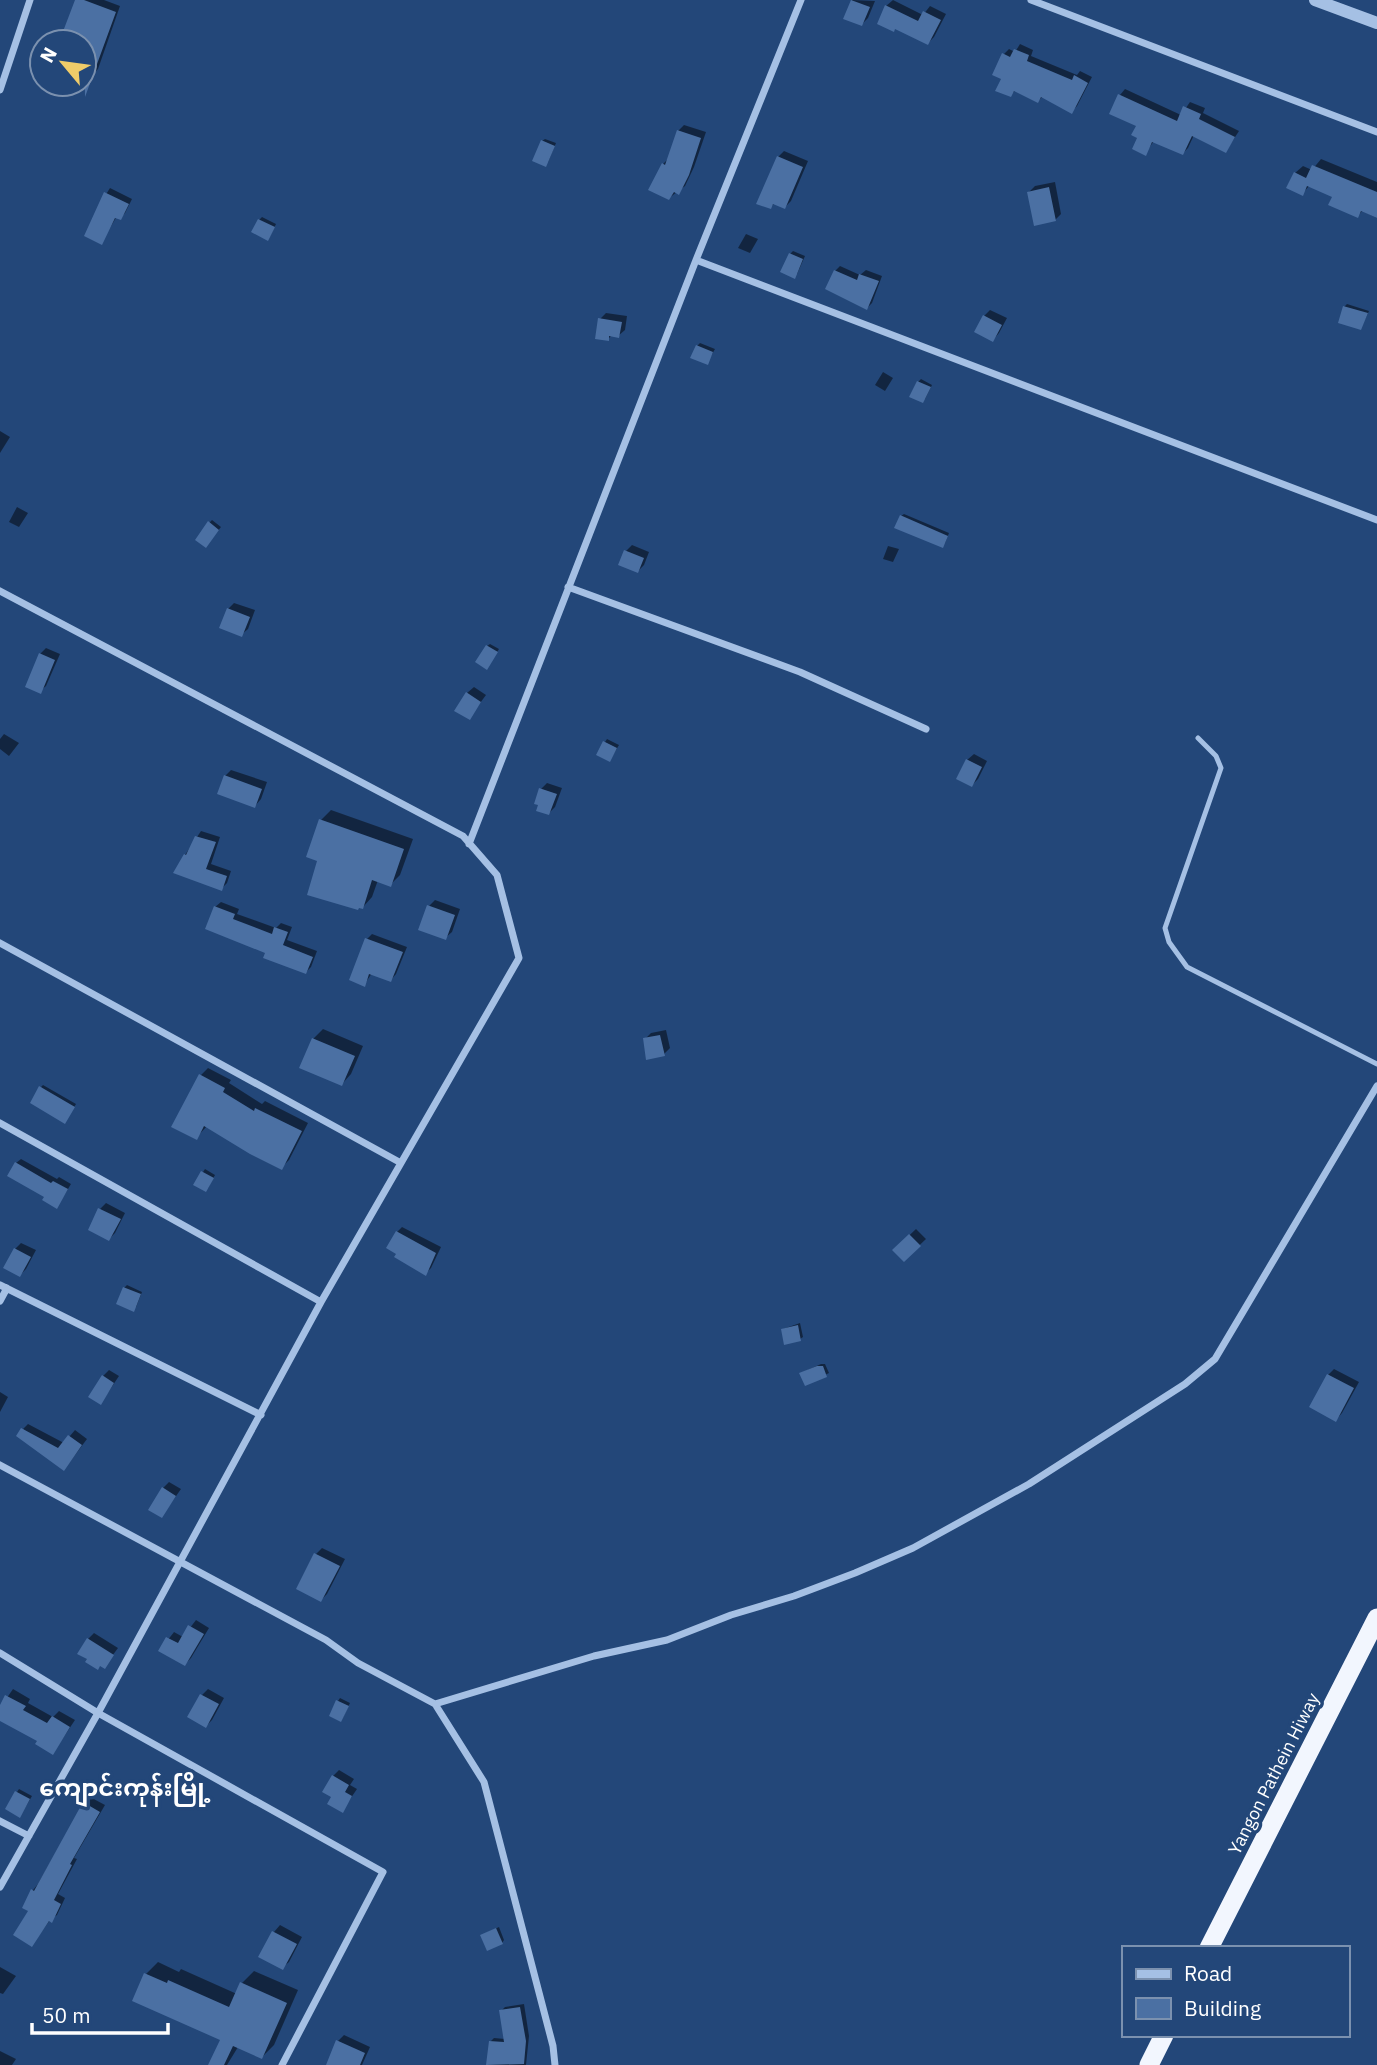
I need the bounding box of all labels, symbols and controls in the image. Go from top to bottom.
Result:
north arrow [28,28,98,98]
text: N [34,43,62,67]
street label: Yangon Pathein Hiway [1223,1689,1324,1859]
district label: ကျောင်းကုန်းမြို့ [39,1771,211,1808]
legend [1122,1946,1349,2037]
text: Road [1184,1959,1232,1987]
scale bar [32,1992,168,2036]
text: Building [1184,1994,1261,2022]
text: 50 m [42,2001,91,2029]

